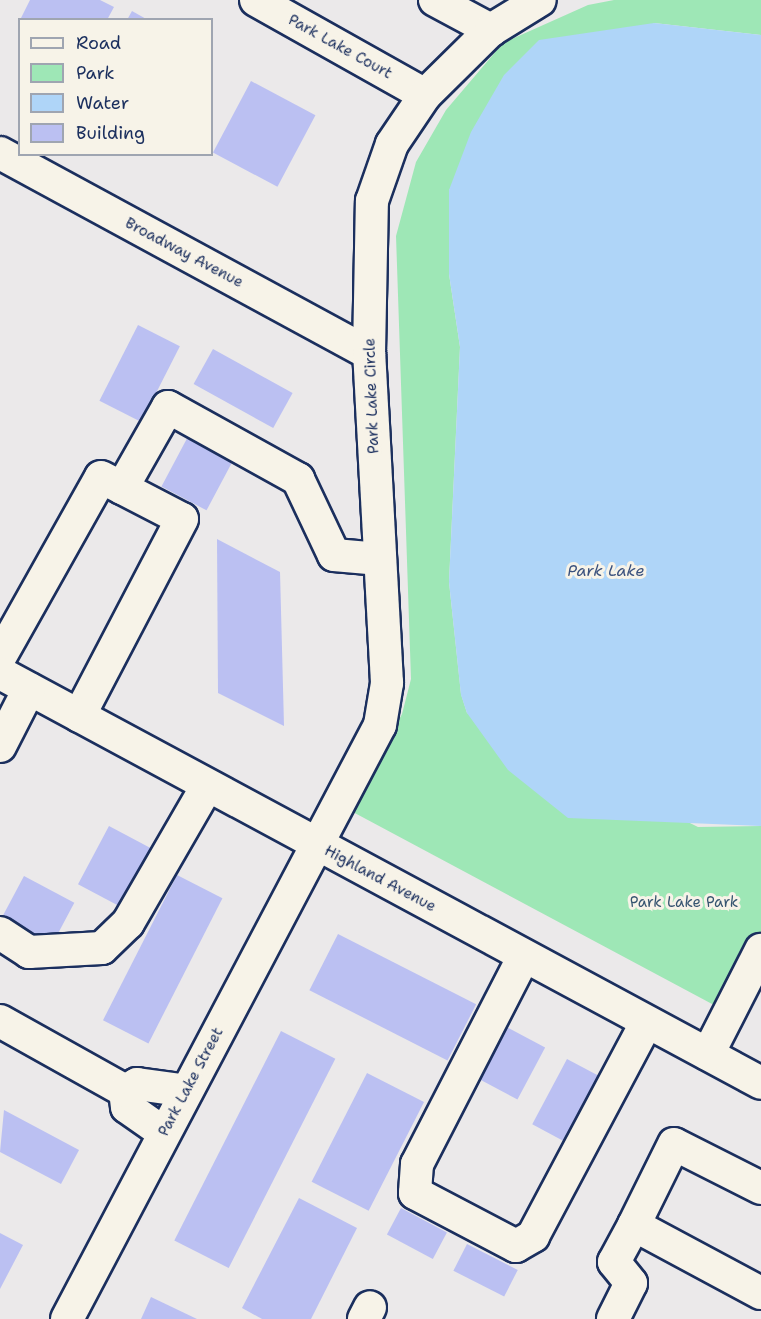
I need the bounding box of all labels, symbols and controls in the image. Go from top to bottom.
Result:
street label: Park Lake Court [285,11,395,83]
legend [18,18,213,156]
text: Road [76,31,121,55]
text: Park [76,61,115,85]
text: Water [76,91,129,115]
text: Building [76,121,145,145]
street label: Broadway Avenue [122,214,246,292]
street label: Park Lake Circle [361,338,383,454]
water label: Park Lake [568,561,644,581]
street label: Highland Avenue [321,842,439,916]
park label: Park Lake Park [630,894,738,912]
street label: Park Lake Street [155,1025,227,1139]

